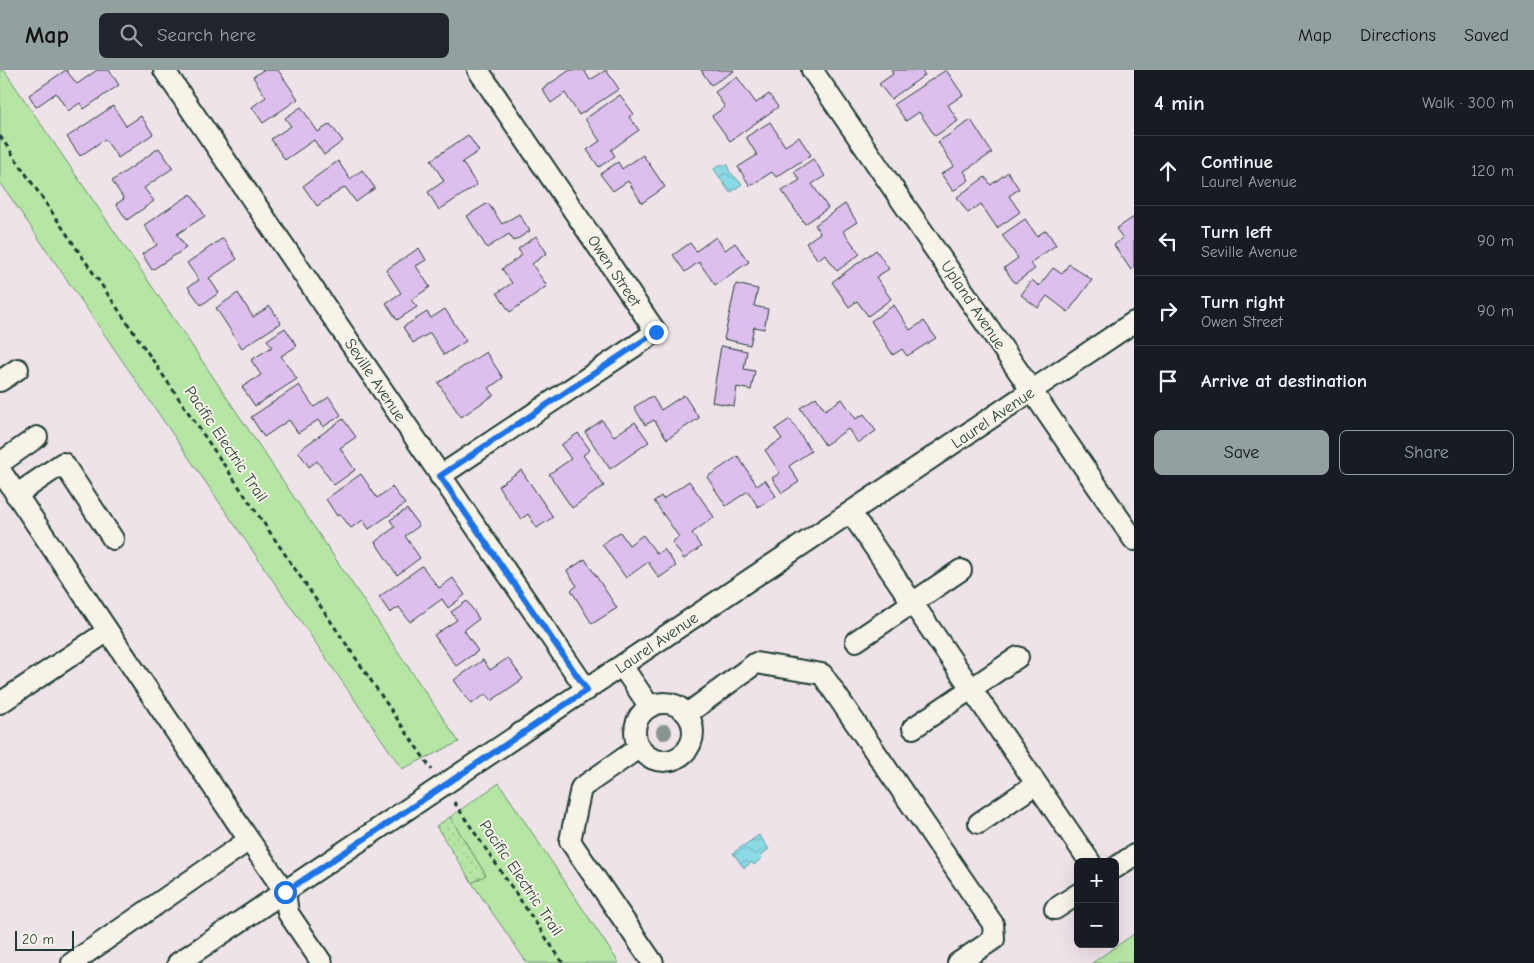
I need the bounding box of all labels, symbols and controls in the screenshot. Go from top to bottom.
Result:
search box [99,13,449,58]
text: Map [25,21,69,49]
icon: search [117,21,145,49]
text: Search here [157,24,256,46]
text: Map [1298,25,1332,46]
text: Directions [1360,25,1436,46]
text: Saved [1464,25,1509,46]
text: 4 min [1154,91,1205,115]
text: Walk · 300 m [1422,94,1514,112]
text: Continue [1201,151,1273,173]
icon: ahead [1154,157,1182,185]
text: 120 m [1471,162,1514,180]
text: Laurel Avenue [1201,173,1297,191]
text: Turn left [1201,221,1272,243]
icon: left [1154,227,1182,255]
street label: Owen Street [584,232,645,310]
text: 90 m [1477,232,1514,250]
text: Seville Avenue [1201,243,1297,261]
street label: Upland Avenue [937,257,1009,353]
text: Turn right [1201,291,1285,313]
icon: right [1154,297,1182,325]
text: 90 m [1477,302,1514,320]
text: Owen Street [1201,313,1283,331]
route end [645,321,668,344]
street label: Seville Avenue [341,335,409,425]
icon: arrive [1154,367,1182,395]
text: Arrive at destination [1201,370,1367,392]
street label: Pacific Electric Trail [181,383,271,505]
street label: Laurel Avenue [948,384,1038,452]
button: Save [1154,430,1329,475]
button: Share [1339,430,1514,475]
street label: Laurel Avenue [612,609,702,677]
street label: Pacific Electric Trail [476,817,566,939]
map controls [1074,858,1119,948]
button: + [1074,858,1119,903]
route start [274,881,297,904]
button: − [1074,903,1119,948]
scale bar [15,928,74,951]
text: 20 m [22,931,54,948]

